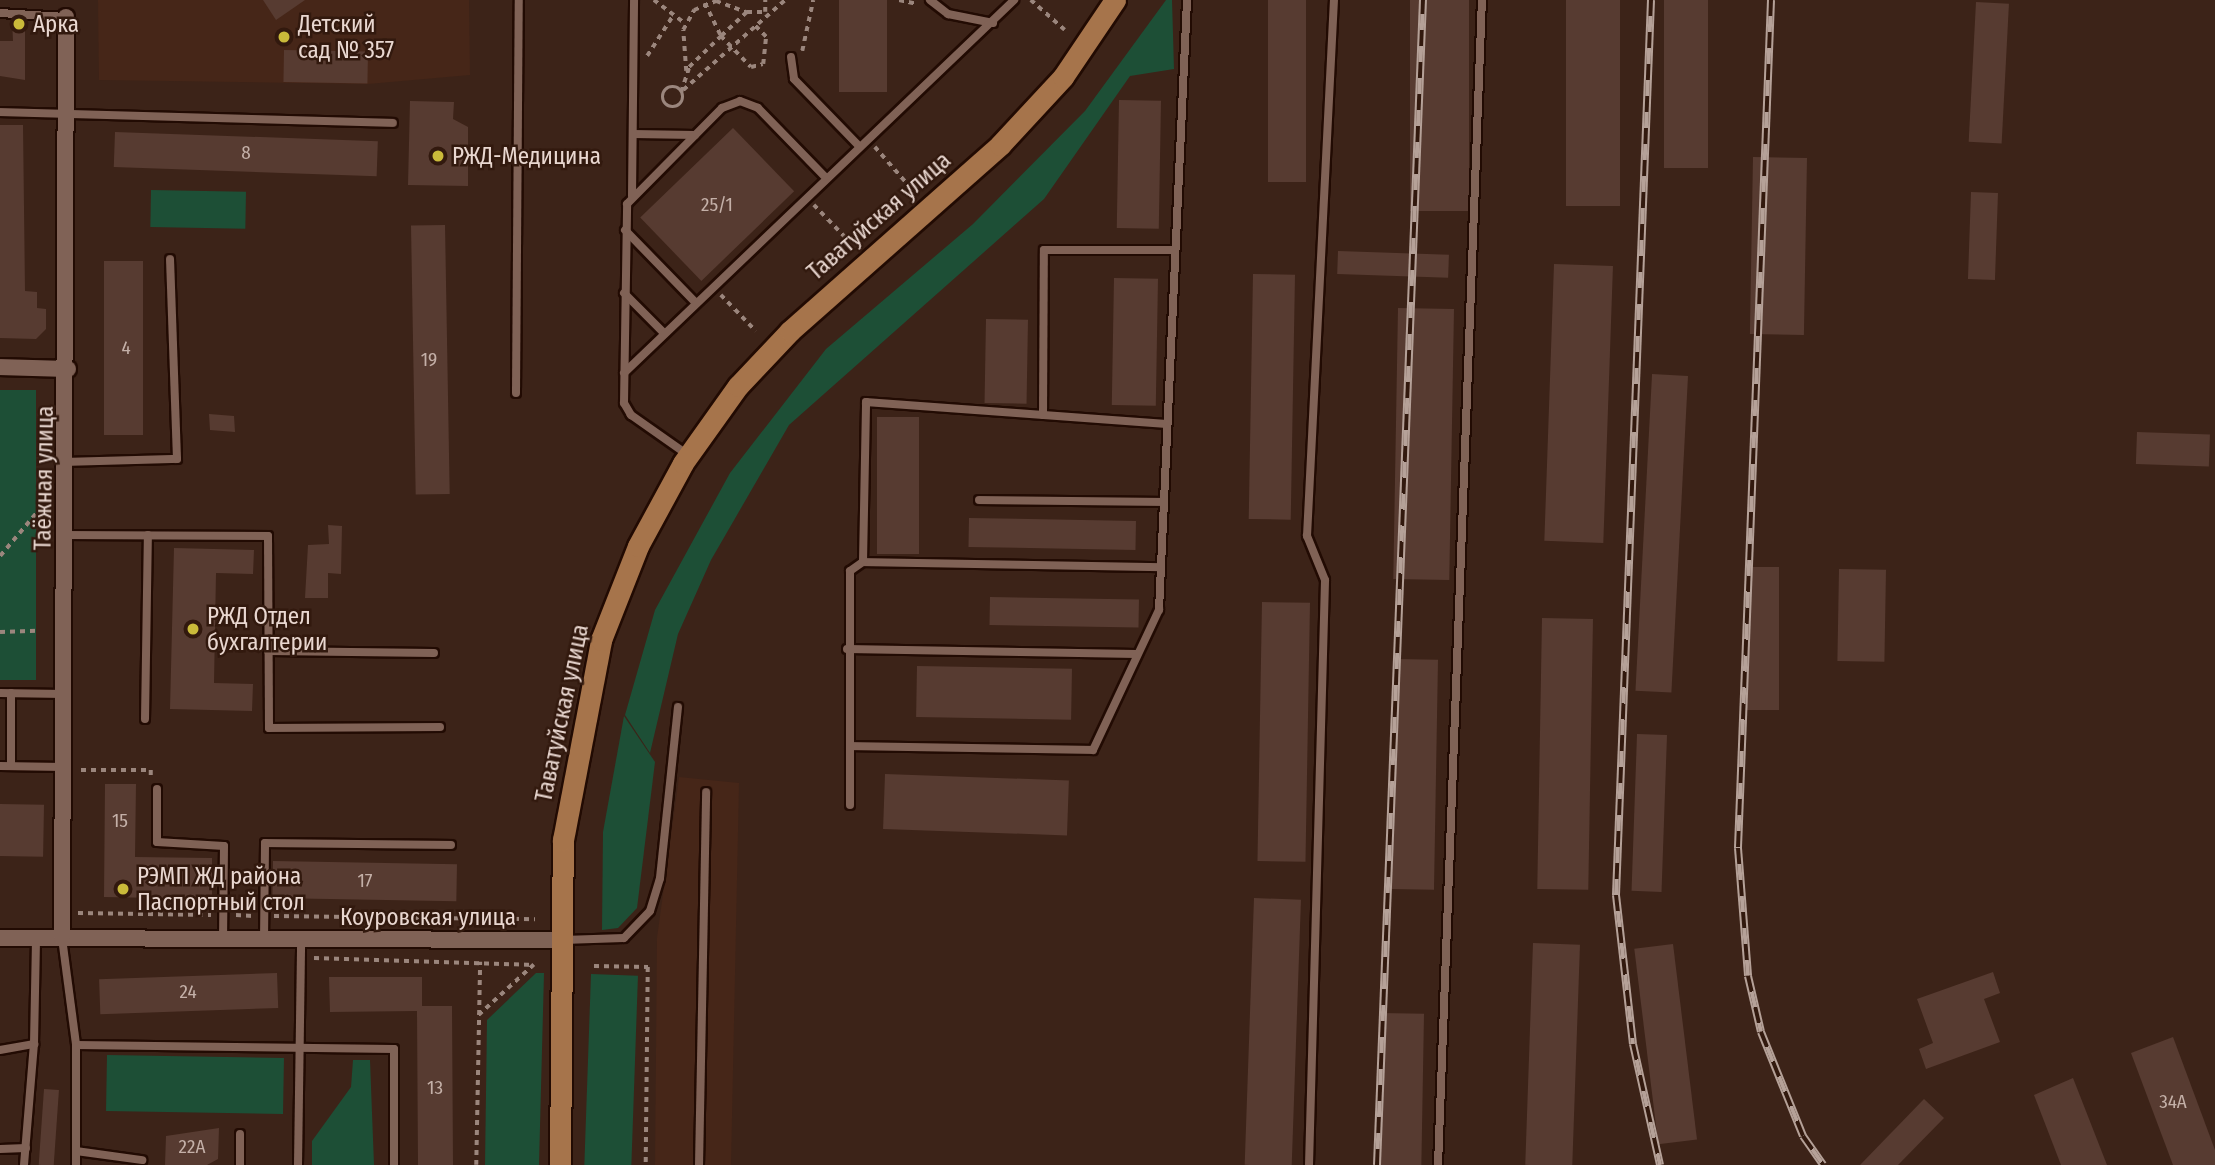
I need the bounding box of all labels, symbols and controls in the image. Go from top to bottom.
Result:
place label: Арка [33,10,79,38]
place label: Детский сад № 357 [298,10,394,64]
marker: Арка [11,16,27,32]
marker: Детский сад № 357 [276,29,292,45]
house number: 8 [241,142,251,164]
place label: РЖД-Медицина [452,142,601,170]
street label: Таватуйская улица [802,146,956,286]
marker: РЖД-Медицина [430,148,446,164]
house number: 25/1 [701,194,733,216]
house number: 4 [121,337,131,359]
house number: 19 [421,349,437,371]
street label: Таёжная улица [29,405,59,551]
place label: РЖД Отдел бухгалтерии [207,602,327,656]
marker: РЖД Отдел бухгалтерии [185,621,201,637]
street label: Таватуйская улица [530,622,594,804]
house number: 15 [112,810,128,832]
place label: РЭМП ЖД района Паспортный стол [137,862,305,916]
house number: 17 [357,870,373,892]
marker: РЭМП ЖД района Паспортный стол [115,881,131,897]
street label: Коуровская улица [340,903,516,931]
house number: 24 [179,981,197,1003]
house number: 13 [427,1077,443,1099]
house number: 34А [2159,1091,2187,1113]
house number: 22А [179,1136,205,1158]

